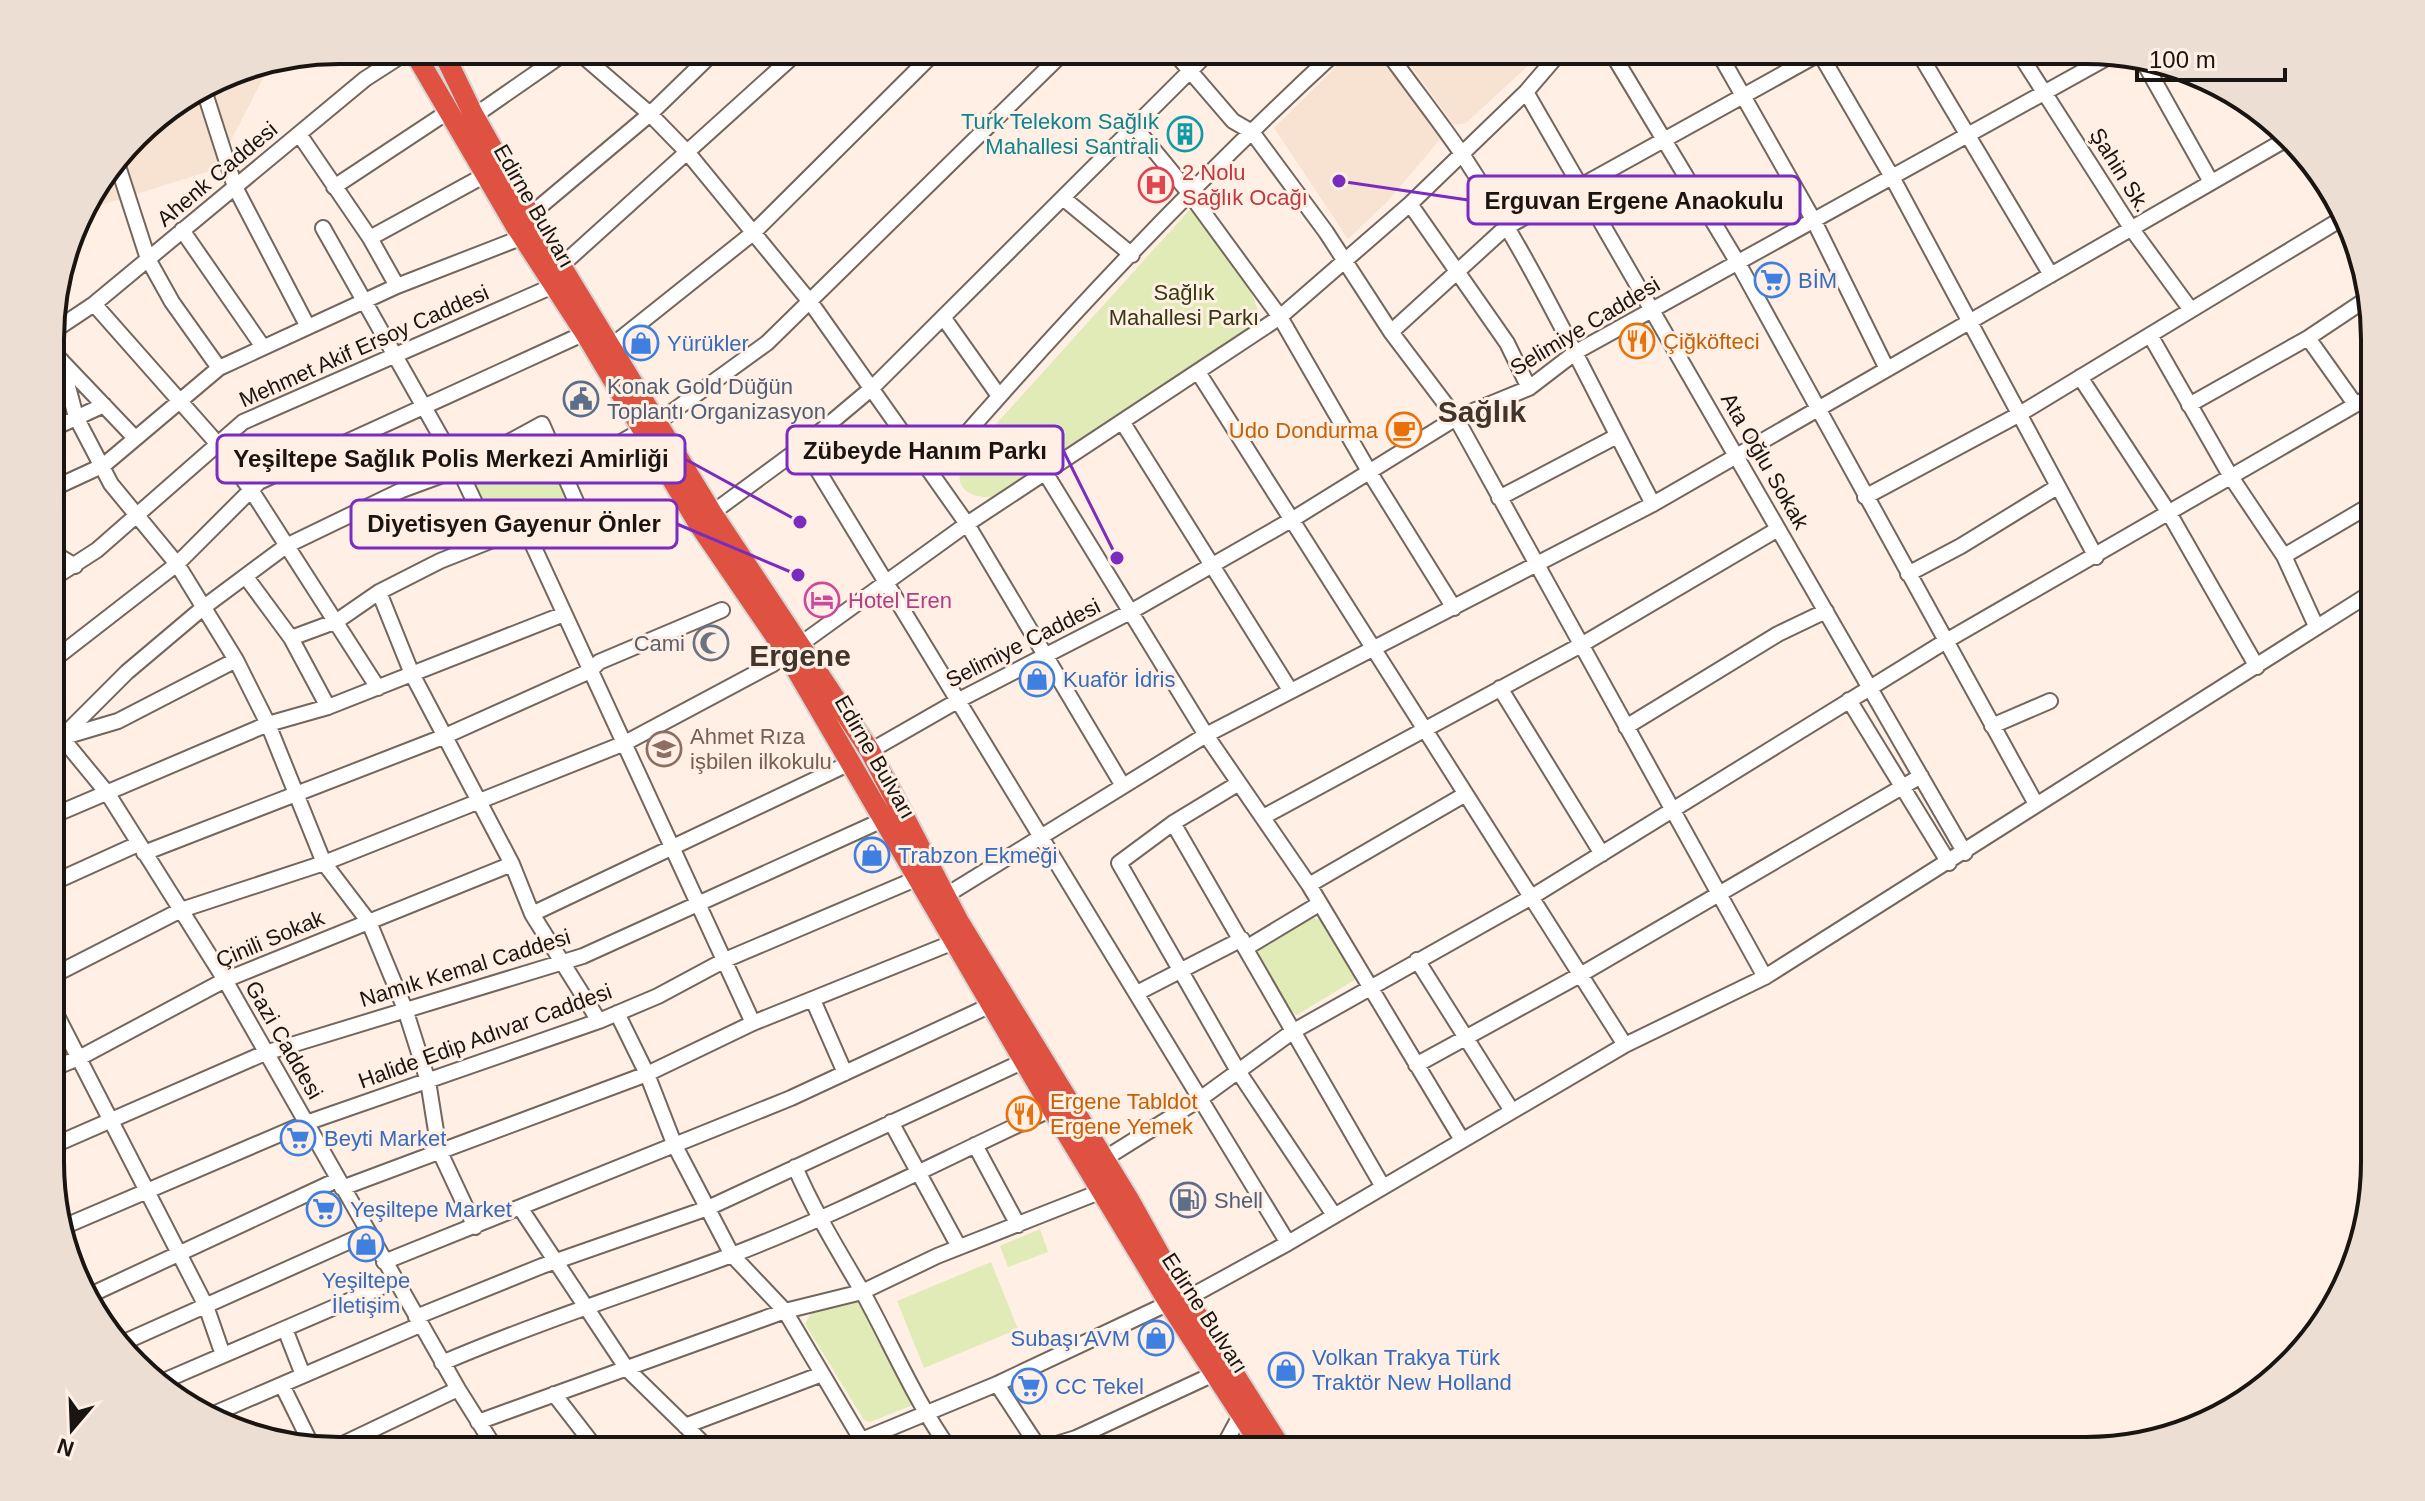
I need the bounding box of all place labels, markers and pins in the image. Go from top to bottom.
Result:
place label: Turk Telekom Sağlık Mahallesi Santrali [961,109,1160,159]
building icon: Turk Telekom Sağlık Mahallesi Santrali [1166,115,1204,153]
place label: 2 Nolu Sağlık Ocağı [1182,160,1308,210]
hospital icon: 2 Nolu Sağlık Ocağı [1137,166,1175,204]
callout: Erguvan Ergene Anaokulu [1468,176,1800,224]
supermarket icon: BİM [1753,261,1791,299]
place label: BİM [1798,268,1837,293]
restaurant icon: Çiğköfteci [1618,322,1656,360]
shop icon: Yürükler [622,324,660,362]
place label: Çiğköfteci [1663,329,1760,354]
place label: Yürükler [667,331,749,356]
place label: Konak Gold Düğün Toplantı Organizasyon [607,374,826,424]
public building icon: Konak Gold Düğün Toplantı Organizasyon [562,380,600,418]
cafe icon: Udo Dondurma [1385,411,1423,449]
place label: Udo Dondurma [1229,418,1379,443]
callout: Zübeyde Hanım Parkı [787,426,1063,474]
callout: Yeşiltepe Sağlık Polis Merkezi Amirliği [217,435,685,483]
callout: Diyetisyen Gayenur Önler [351,500,677,548]
hotel icon: Hotel Eren [803,581,841,619]
place label: Hotel Eren [848,588,952,613]
mosque icon: Cami [692,624,730,662]
place label: Cami [634,631,685,656]
shop icon: Kuaför İdris [1018,660,1056,698]
place label: Kuaför İdris [1063,667,1176,692]
place label: Ahmet Rıza işbilen ilkokulu [690,724,832,774]
school or university icon: Ahmet Rıza işbilen ilkokulu [645,730,683,768]
shop icon: Trabzon Ekmeği [853,836,891,874]
place label: Trabzon Ekmeği [898,843,1057,868]
place label: Ergene Tabldot Ergene Yemek [1050,1089,1198,1139]
restaurant icon: Ergene Tabldot Ergene Yemek [1005,1095,1043,1133]
supermarket icon: Beyti Market [279,1119,317,1157]
place label: Beyti Market [324,1126,446,1151]
fuel station icon: Shell [1169,1181,1207,1219]
place label: Shell [1214,1188,1263,1213]
supermarket icon: Yeşiltepe Market [305,1190,343,1228]
place label: Yeşiltepe Market [350,1197,512,1222]
shop icon: Yeşiltepe İletişim [347,1225,385,1263]
place label: Yeşiltepe İletişim [322,1268,410,1318]
shop icon: Subaşı AVM [1137,1319,1175,1357]
place label: Subaşı AVM [1011,1326,1130,1351]
place label: Volkan Trakya Türk Traktör New Holland [1312,1345,1512,1395]
shop icon: Volkan Trakya Türk Traktör New Holland [1267,1351,1305,1389]
supermarket icon: CC Tekel [1010,1367,1048,1405]
place label: CC Tekel [1055,1374,1144,1399]

